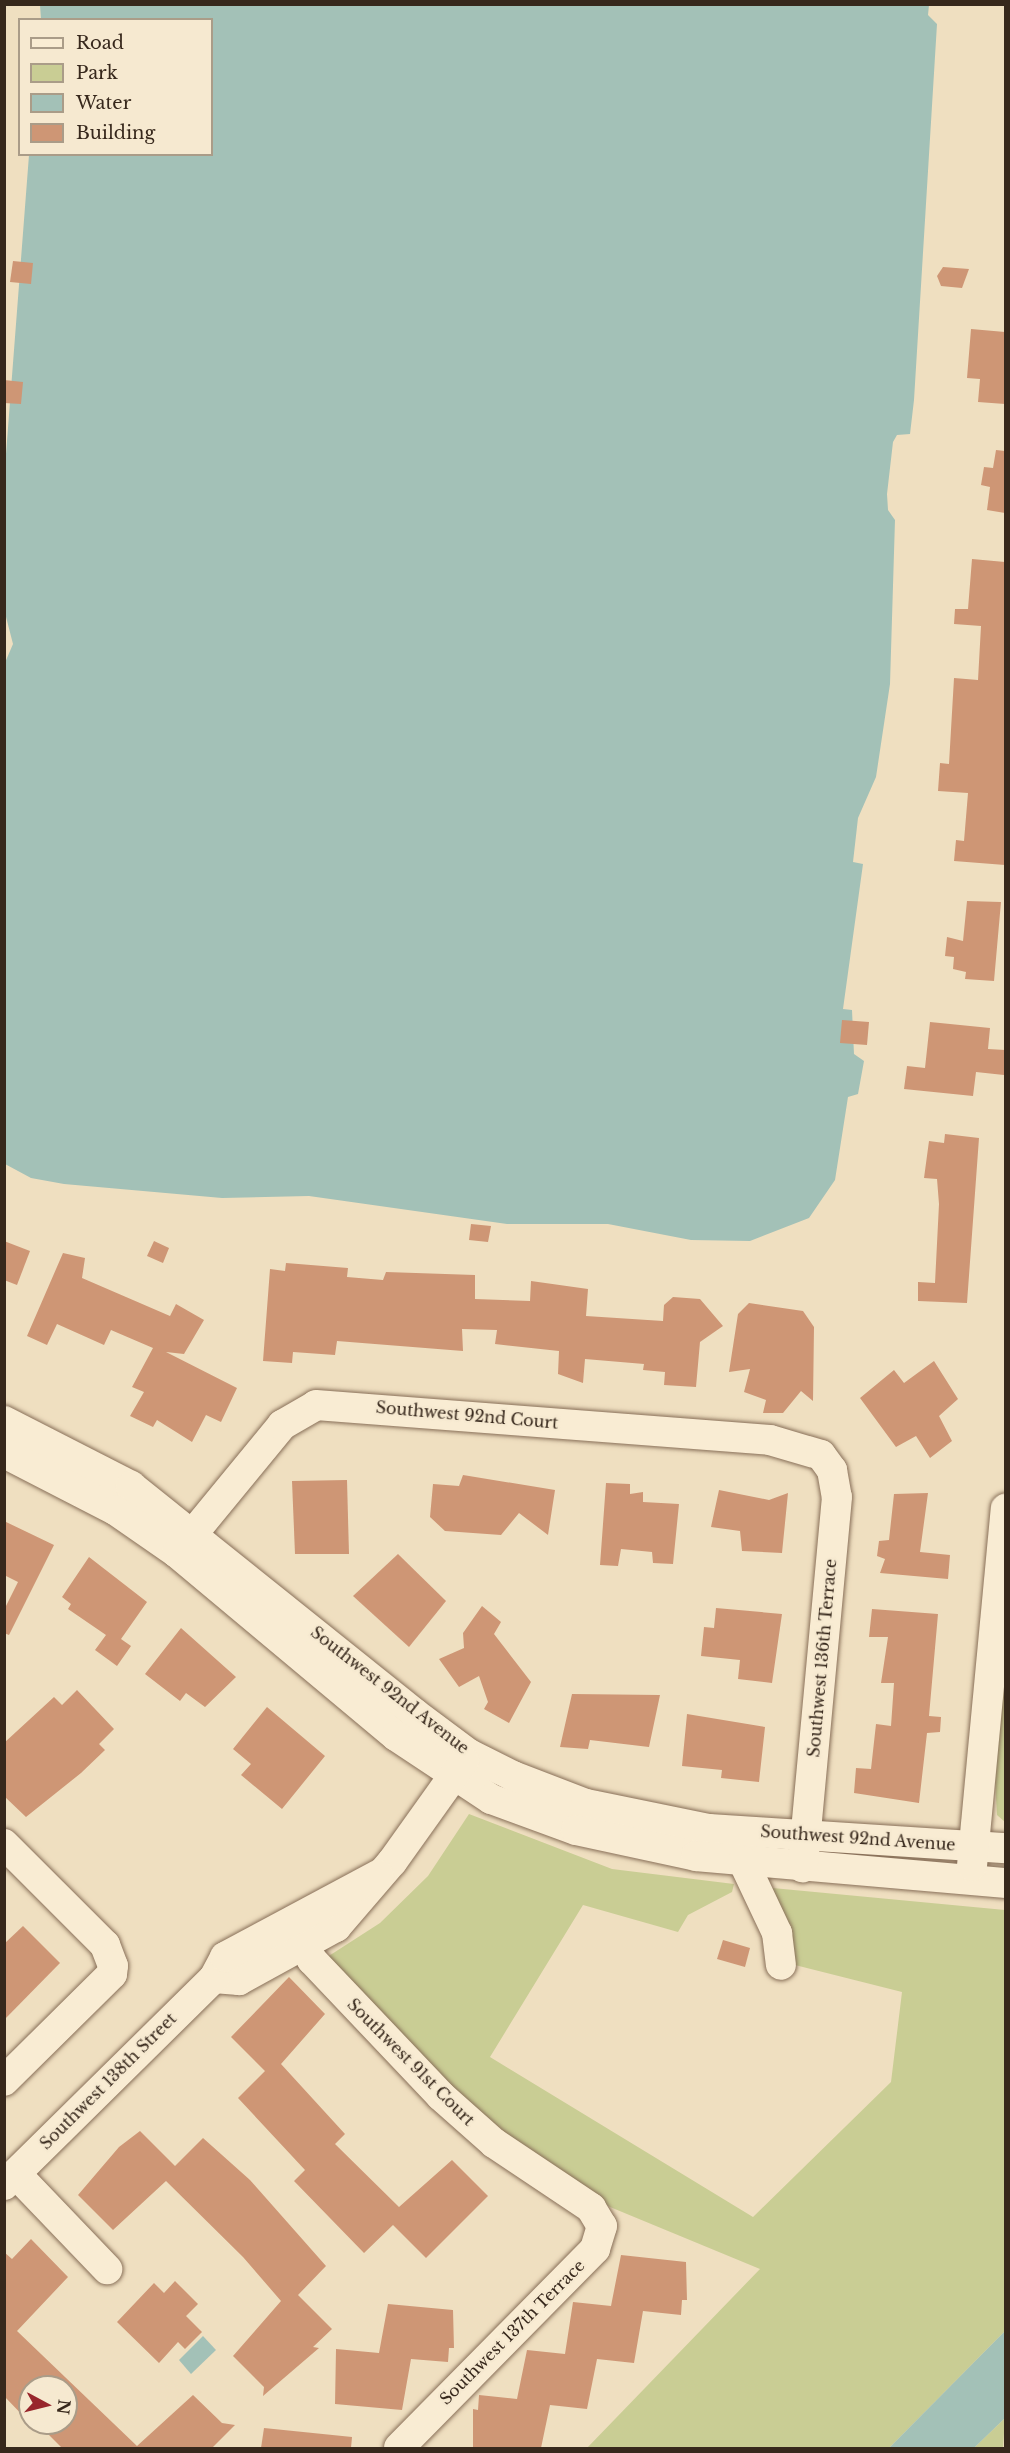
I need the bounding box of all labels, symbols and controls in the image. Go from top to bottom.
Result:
legend [18,18,213,156]
text: Road [76,32,124,54]
text: Park [76,62,118,84]
text: Water [76,92,131,114]
text: Building [76,122,155,144]
street label: Southwest 92nd Court [375,1397,559,1433]
street label: Southwest 136th Terrace [804,1558,840,1758]
street label: Southwest 92nd Avenue [307,1622,473,1758]
street label: Southwest 92nd Avenue [759,1822,957,1854]
street label: Southwest 91st Court [344,1995,478,2129]
street label: Southwest 138th Street [36,2009,180,2153]
street label: Southwest 137th Terrace [435,2255,589,2409]
north arrow [18,2375,78,2435]
text: N [53,2398,75,2416]

